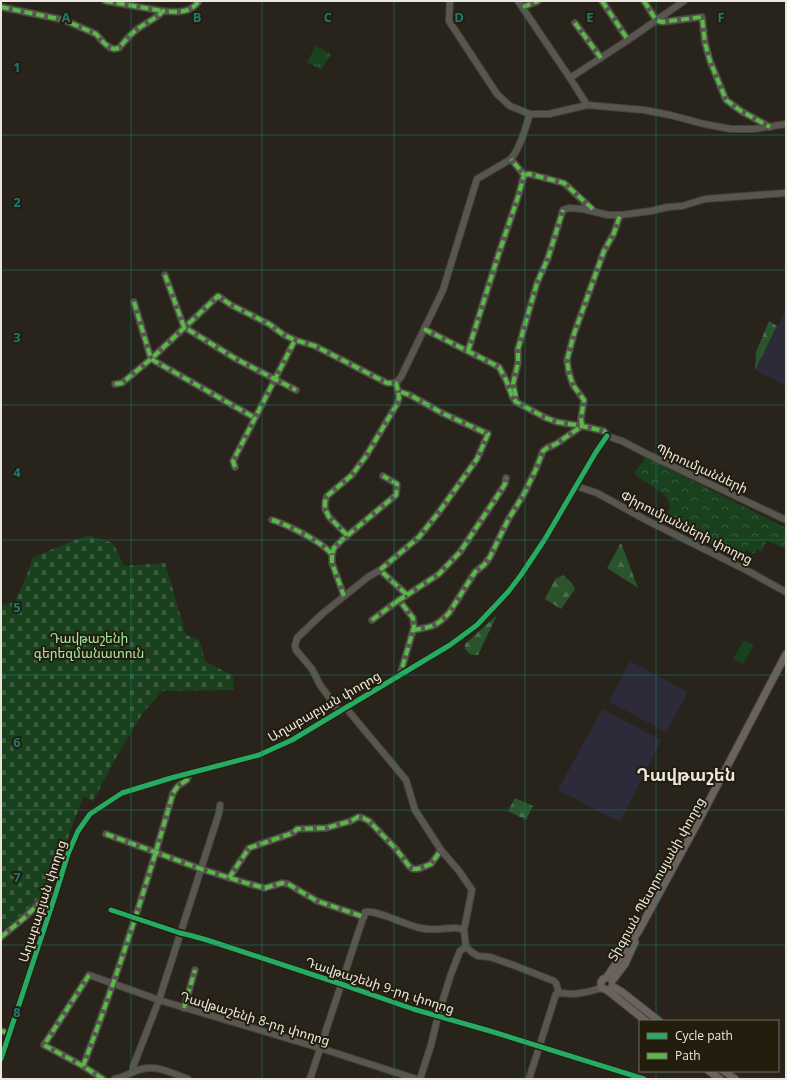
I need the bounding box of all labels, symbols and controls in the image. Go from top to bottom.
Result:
text: A [62,8,71,26]
text: B [193,8,202,26]
text: C [324,8,332,26]
text: D [454,8,464,26]
text: E [586,8,594,26]
text: F [717,8,725,26]
text: 1 [13,58,21,76]
text: 2 [13,193,21,211]
text: 3 [13,328,21,346]
street label: Պիրումյանների [653,439,751,497]
text: 4 [13,463,21,481]
street label: Փիրումյանների փողոց [618,486,756,568]
text: 5 [13,598,21,616]
park label: Դավթաշենի գերեզմանատուն [34,629,144,662]
street label: Աղաբաբյան փողոց [264,666,384,746]
text: 6 [13,733,21,751]
district label: Դավթաշեն [636,763,736,786]
street label: Տիգրան Պետրոսյանի փողոց [603,794,709,964]
street label: Աղաբաբյան փողոց [14,838,70,964]
text: 7 [13,868,21,886]
street label: Դավթաշենի 9-րդ փողոց [303,952,457,1018]
street label: Դավթաշենի 8-րդ փողոց [178,987,332,1049]
text: 8 [13,1003,21,1021]
legend [639,1020,779,1072]
text: Cycle path [675,1027,733,1044]
text: Path [675,1047,701,1064]

